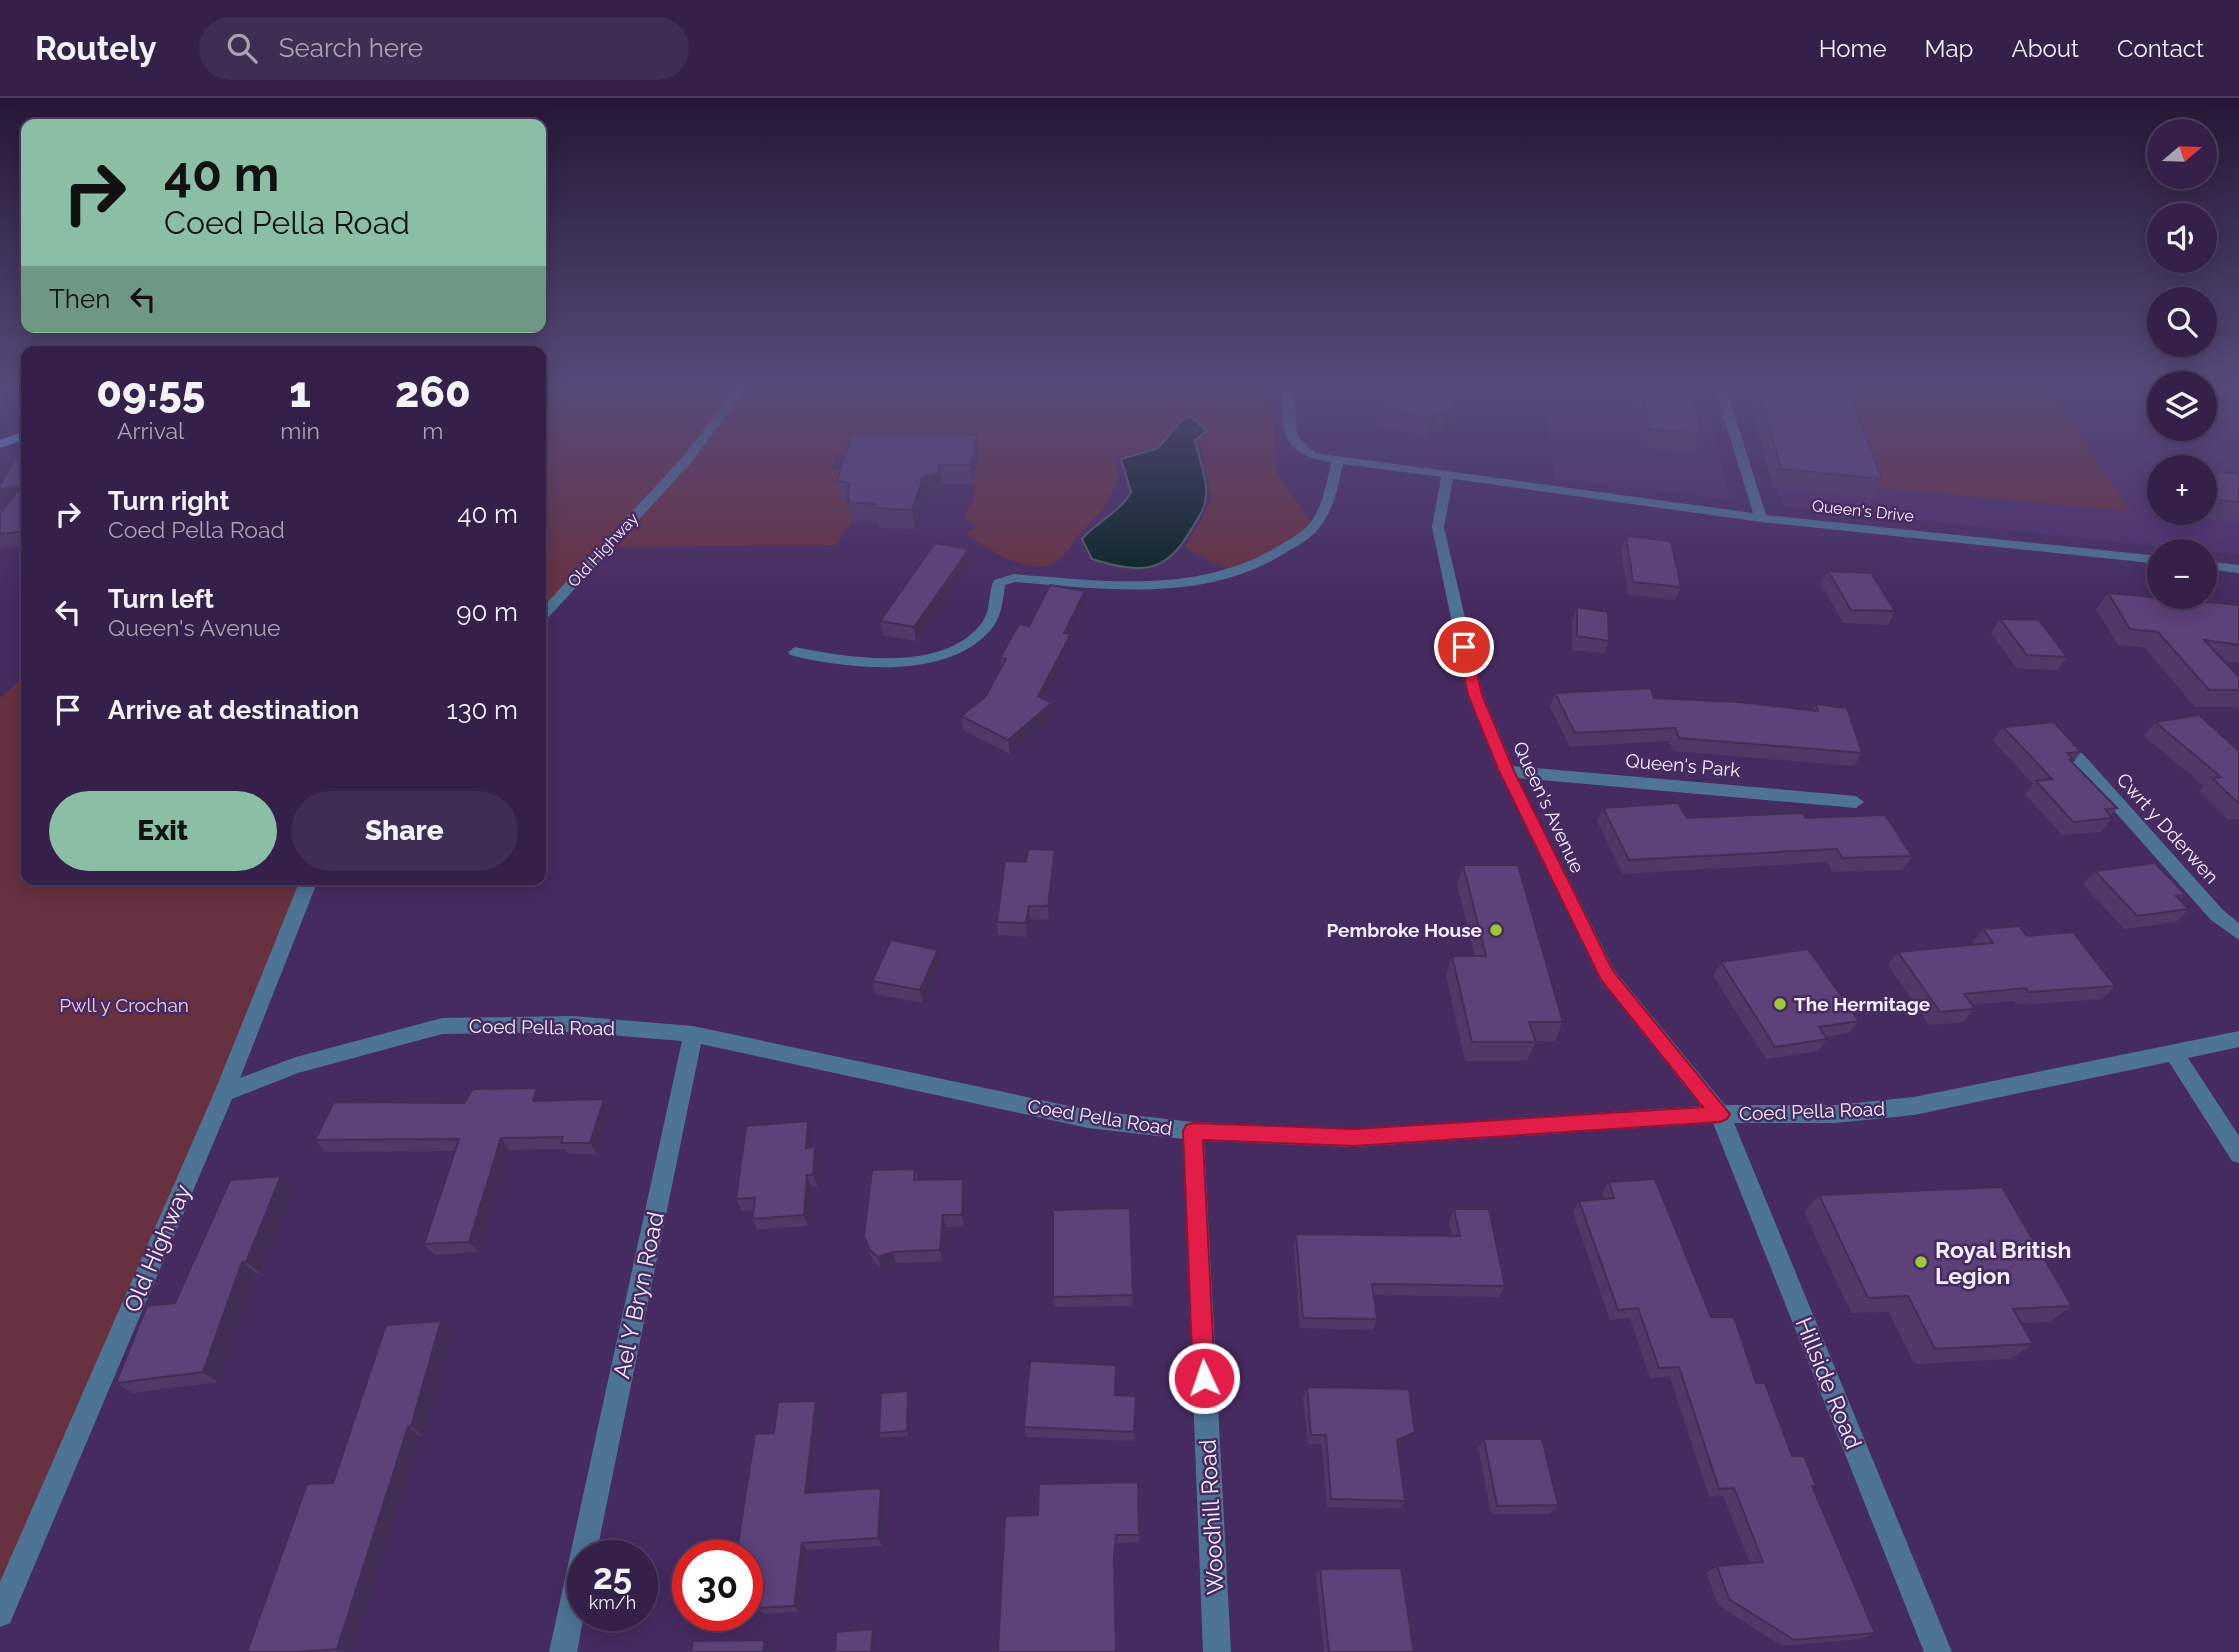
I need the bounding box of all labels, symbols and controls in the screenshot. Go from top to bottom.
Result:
search box [199,17,689,80]
text: Routely [35,29,157,68]
icon: search [223,29,261,67]
text: Search here [279,33,423,63]
text: Home [1819,34,1887,63]
text: Map [1925,34,1973,63]
text: About [2011,34,2079,63]
text: Contact [2117,34,2204,63]
north arrow [2147,119,2217,189]
map controls [2147,119,2217,609]
text: 40 m [164,145,279,202]
icon: right [49,147,140,238]
button: sound [2147,203,2217,273]
text: Coed Pella Road [164,204,410,241]
icon: left [124,280,162,318]
text: Then [49,284,110,314]
button: search [2147,287,2217,357]
text: 09:55 [96,368,205,417]
text: 1 [289,368,311,417]
text: 260 [395,368,471,417]
button: layers [2147,371,2217,441]
text: Arrival [117,417,184,444]
text: min [280,417,320,444]
text: m [422,417,443,444]
button: + [2147,455,2217,525]
text: Turn right [108,486,229,516]
icon: right [49,495,87,533]
street label: Queen's Drive [1811,496,1915,526]
text: 40 m [457,499,518,529]
street label: Old Highway [564,509,642,591]
text: Coed Pella Road [108,516,285,543]
button: − [2147,539,2217,609]
text: Turn left [108,584,214,614]
icon: left [49,593,87,631]
text: 90 m [456,597,518,627]
text: Queen's Avenue [108,614,280,641]
pin [1434,617,1494,677]
icon: arrive [1445,628,1483,666]
icon: arrive [49,691,87,729]
text: Arrive at destination [108,695,359,725]
text: 130 m [447,695,518,725]
street label: Queen's Avenue [1509,738,1589,876]
street label: Queen's Park [1625,749,1741,781]
street label: Cwrt y Dderwen [2113,768,2223,888]
button: Exit [49,791,277,871]
button: Share [291,791,518,871]
place label: Pembroke House [1326,919,1482,941]
marker: Pembroke House [1488,922,1504,938]
place label: The Hermitage [1794,993,1930,1015]
park label: Pwll y Crochan [59,994,189,1016]
marker: The Hermitage [1772,996,1788,1012]
street label: Coed Pella Road [469,1015,615,1039]
street label: Coed Pella Road [1026,1095,1174,1139]
street label: Coed Pella Road [1739,1097,1885,1125]
street label: Old Highway [118,1180,196,1316]
street label: Ael Y Bryn Road [607,1209,669,1381]
place label: Royal British Legion [1935,1236,2071,1289]
marker: Royal British Legion [1913,1254,1929,1270]
street label: Hillside Road [1790,1313,1868,1453]
position arrow [1167,1341,1241,1415]
street label: Woodhill Road [1193,1439,1229,1595]
speed limit sign: 30 [672,1540,763,1631]
text: 25 [593,1556,632,1597]
text: km/h [589,1592,636,1613]

